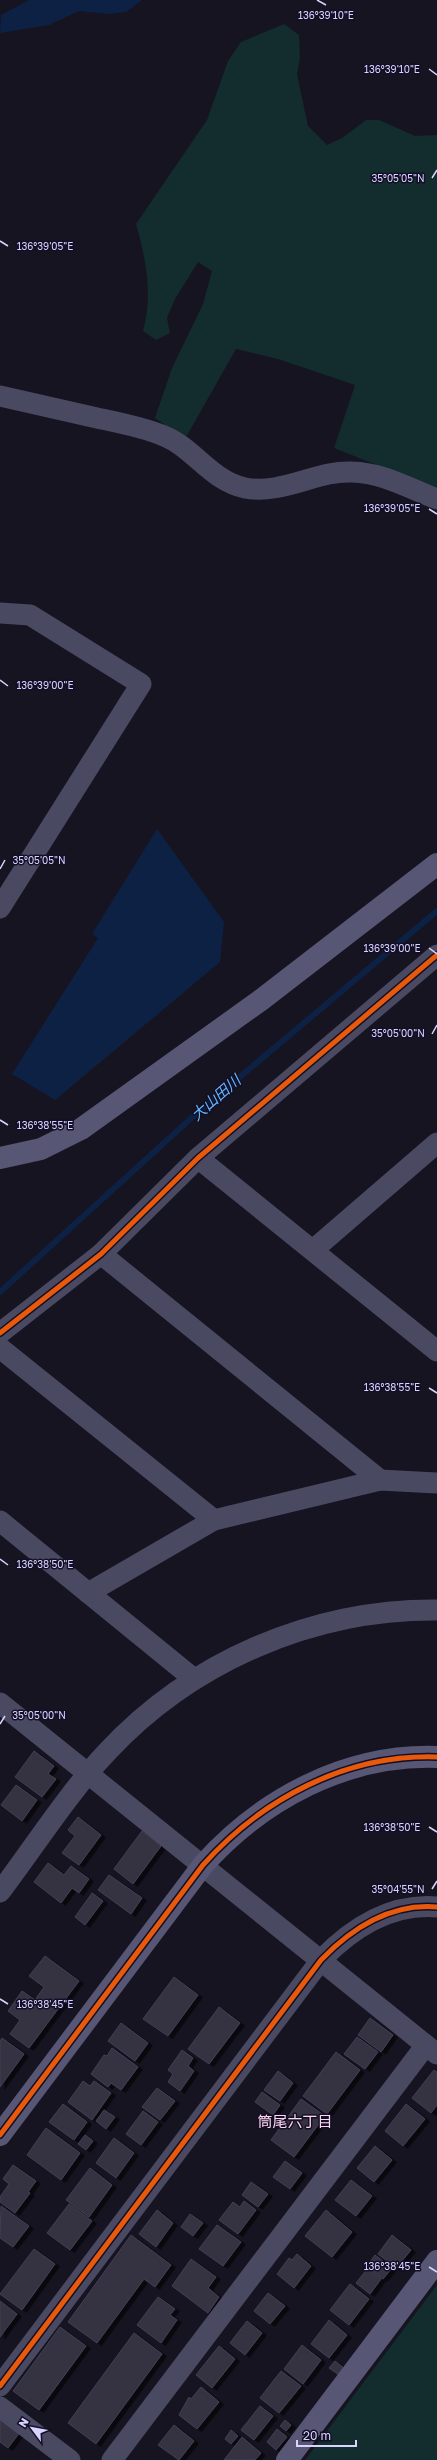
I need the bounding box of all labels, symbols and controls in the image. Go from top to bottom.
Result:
text: 136°39'10"E [298,9,354,21]
text: 136°39'10"E [364,63,420,75]
text: 35°05'05"N [371,172,425,184]
text: 136°39'05"E [17,240,73,252]
text: 136°39'05"E [364,502,420,514]
text: 136°39'00"E [16,679,74,691]
text: 35°05'05"N [12,854,66,866]
text: 136°39'00"E [363,942,421,954]
text: 35°05'00"N [371,1027,425,1039]
water label: 大山田川 [187,1069,245,1124]
text: 136°38'55"E [17,1119,73,1131]
text: 136°38'55"E [364,1381,420,1393]
text: 136°38'50"E [17,1558,73,1570]
text: 35°05'00"N [12,1709,66,1721]
text: 136°38'50"E [364,1821,420,1833]
text: 35°04'55"N [371,1883,425,1895]
text: 136°38'45"E [17,1998,73,2010]
district label: 筒尾六丁目 [257,2112,333,2130]
text: 136°38'45"E [364,2260,420,2272]
north arrow [12,2408,52,2448]
text: N [15,2415,31,2429]
scale bar [297,2422,356,2448]
text: 20 m [303,2428,331,2443]

